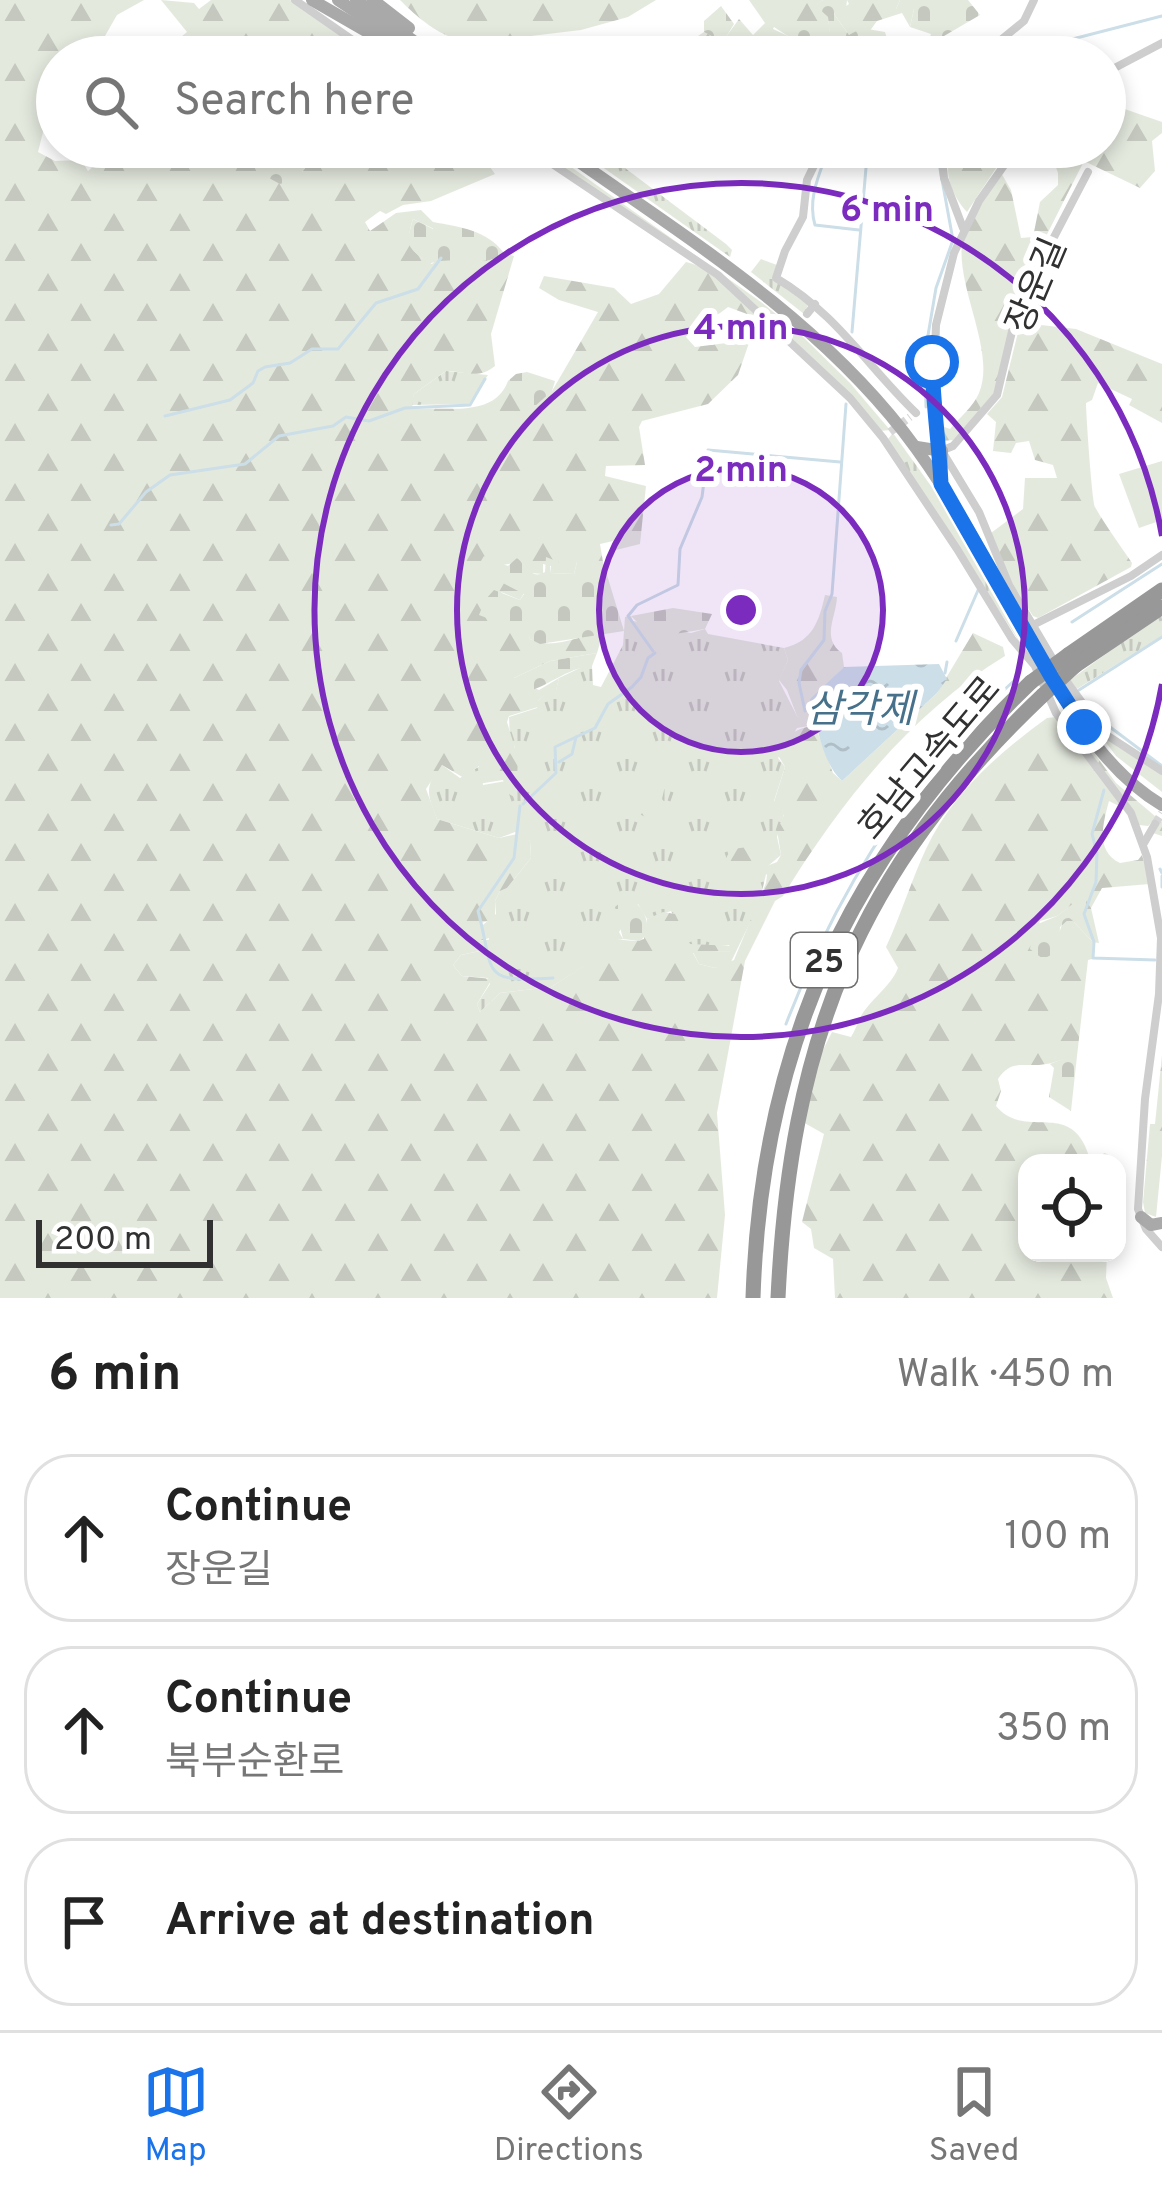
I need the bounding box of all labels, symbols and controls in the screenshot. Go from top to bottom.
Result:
search box [36,36,1126,168]
icon: search [78,69,144,135]
text: Search here [174,74,414,131]
text: 6 min [840,189,934,235]
street label: 장운길 [998,232,1079,341]
text: 4 min [693,307,789,353]
route start [905,335,959,389]
text: 2 min [694,449,788,495]
centre of rings [720,589,762,631]
street label: 호남고속도로 [850,669,1013,850]
water label: 삼각제 [806,688,918,737]
route end [1057,700,1111,754]
road number: 25 [791,933,857,987]
map controls [1018,1154,1126,1262]
button: locate [1018,1154,1126,1262]
scale bar [36,1214,213,1267]
text: 200 m [54,1220,152,1262]
text: 6 min [48,1344,181,1409]
text: Walk · 450 m [897,1352,1114,1401]
text: Continue [165,1480,352,1537]
icon: ahead [51,1505,117,1571]
text: 100 m [1004,1514,1111,1563]
text: 장운길 [165,1548,273,1597]
text: Continue [165,1672,352,1729]
icon: ahead [51,1697,117,1763]
text: 350 m [996,1706,1111,1755]
text: 북부순환로 [165,1740,344,1789]
icon: arrive [51,1889,117,1955]
text: Arrive at destination [165,1894,595,1951]
tab: Map [143,2059,209,2173]
tab: Directions [494,2059,644,2173]
tab: Saved [929,2059,1019,2173]

